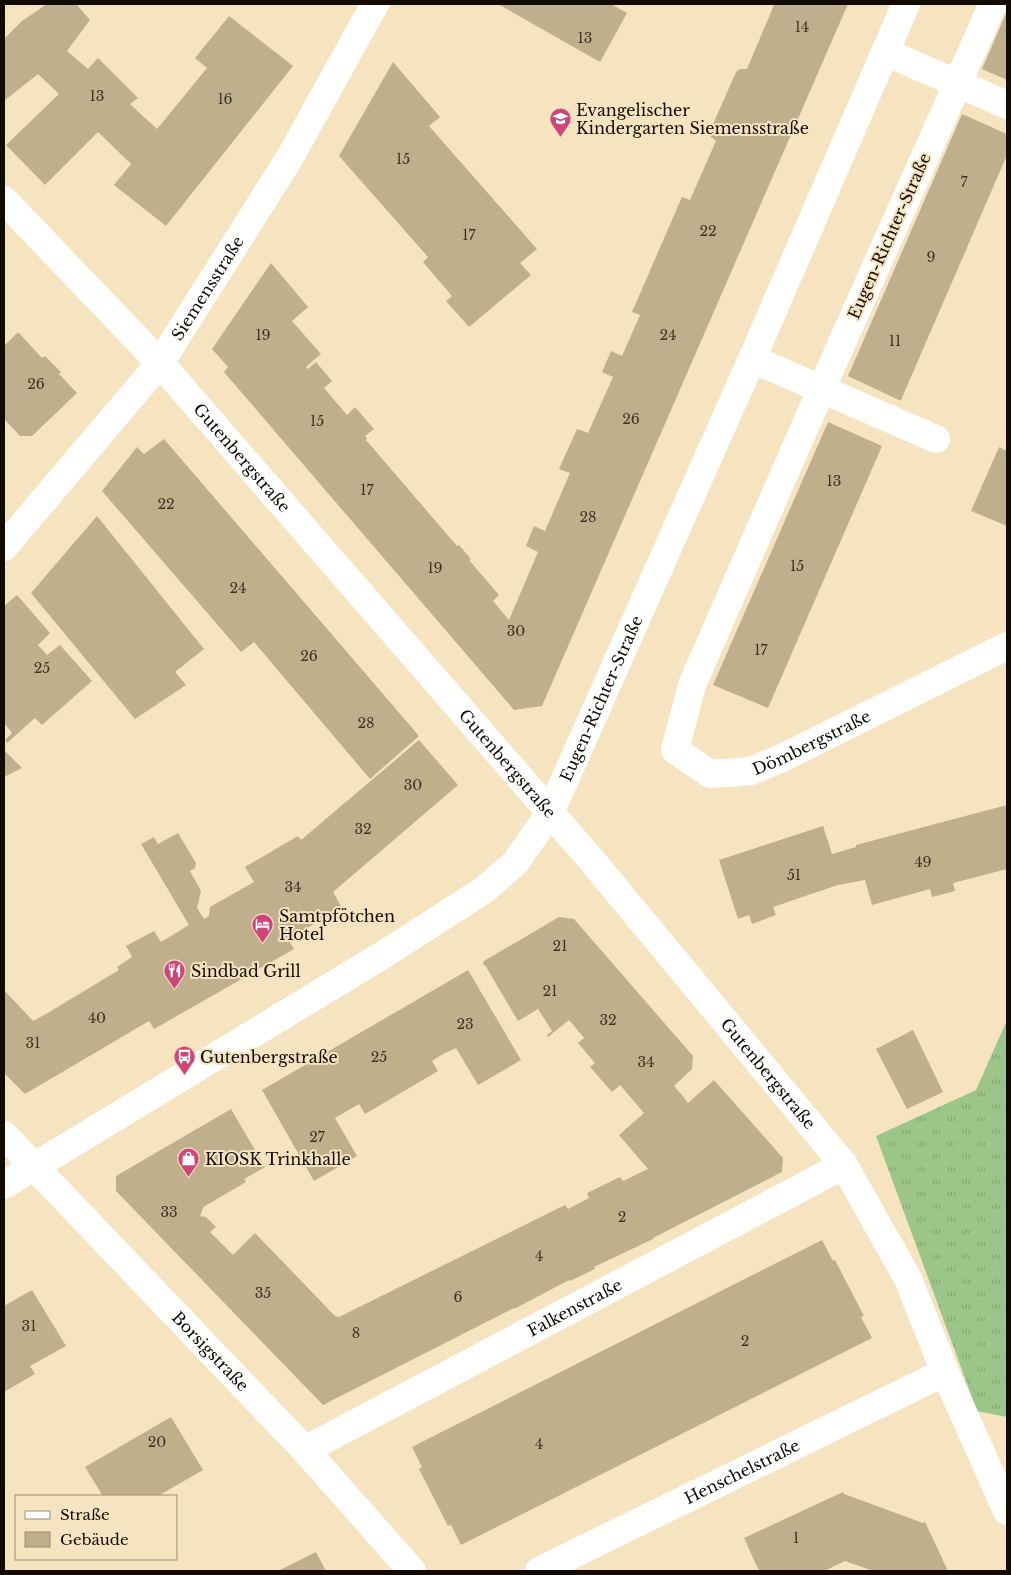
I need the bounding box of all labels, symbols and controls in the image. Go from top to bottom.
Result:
house number: 14 [795,18,809,36]
house number: 13 [578,29,592,47]
house number: 13 [90,87,104,105]
house number: 16 [217,90,233,108]
place label: Evangelischer Kindergarten Siemensstraße [576,100,809,138]
school or university icon: Evangelischer Kindergarten Siemensstraße [548,107,572,138]
house number: 15 [396,150,410,168]
street label: Eugen-Richter-Straße [843,150,935,322]
house number: 7 [960,173,968,191]
house number: 22 [699,222,717,240]
house number: 17 [462,226,477,244]
street label: Siemensstraße [167,232,248,344]
house number: 9 [926,248,936,266]
house number: 19 [255,326,271,344]
house number: 24 [660,326,676,344]
house number: 11 [889,332,901,350]
house number: 26 [27,375,45,393]
street label: Gutenbergstraße [189,399,295,516]
house number: 26 [622,410,640,428]
house number: 15 [310,412,324,430]
house number: 13 [827,472,841,490]
house number: 17 [360,481,375,499]
house number: 22 [157,495,175,513]
house number: 28 [579,508,597,526]
house number: 15 [790,557,804,575]
house number: 19 [427,559,443,577]
house number: 24 [230,579,246,597]
street label: Eugen-Richter-Straße [555,612,647,785]
house number: 30 [507,622,525,640]
house number: 17 [754,641,769,659]
house number: 26 [300,647,318,665]
house number: 25 [34,659,50,677]
street label: Gutenbergstraße [455,705,560,822]
street label: Dömbergstraße [749,706,874,779]
house number: 28 [357,714,375,732]
house number: 30 [404,776,422,794]
house number: 32 [354,820,372,838]
house number: 49 [914,853,932,871]
house number: 51 [787,866,801,884]
house number: 34 [285,878,301,896]
place label: Samtpfötchen Hotel [279,906,395,944]
hotel icon: Samtpfötchen Hotel [251,913,275,944]
house number: 21 [553,937,567,955]
restaurant icon: Sindbad Grill [163,959,187,990]
place label: Sindbad Grill [191,961,301,981]
house number: 21 [543,982,557,1000]
house number: 40 [88,1009,106,1027]
house number: 32 [599,1011,617,1029]
street label: Gutenbergstraße [717,1014,820,1133]
house number: 23 [456,1015,474,1033]
house number: 31 [26,1034,40,1052]
bus stop icon: Gutenbergstraße [172,1045,196,1076]
place label: Gutenbergstraße [200,1047,338,1067]
house number: 25 [371,1048,387,1066]
house number: 34 [638,1053,654,1071]
house number: 27 [309,1128,326,1146]
shop icon: KIOSK Trinkhalle [177,1147,201,1178]
place label: KIOSK Trinkhalle [205,1149,351,1169]
house number: 33 [160,1203,178,1221]
house number: 2 [618,1208,626,1226]
house number: 4 [535,1247,543,1265]
street label: Falkenstraße [524,1274,625,1340]
house number: 35 [255,1284,271,1302]
house number: 6 [453,1288,463,1306]
street label: Borsigstraße [168,1307,253,1395]
house number: 31 [22,1317,36,1335]
house number: 8 [352,1324,360,1342]
house number: 2 [741,1332,749,1350]
house number: 20 [148,1433,166,1451]
house number: 4 [535,1435,543,1453]
street label: Henschelstraße [681,1435,803,1508]
legend [15,1495,178,1560]
text: Straße [60,1505,110,1524]
house number: 1 [793,1529,799,1547]
text: Gebäude [60,1530,129,1549]

